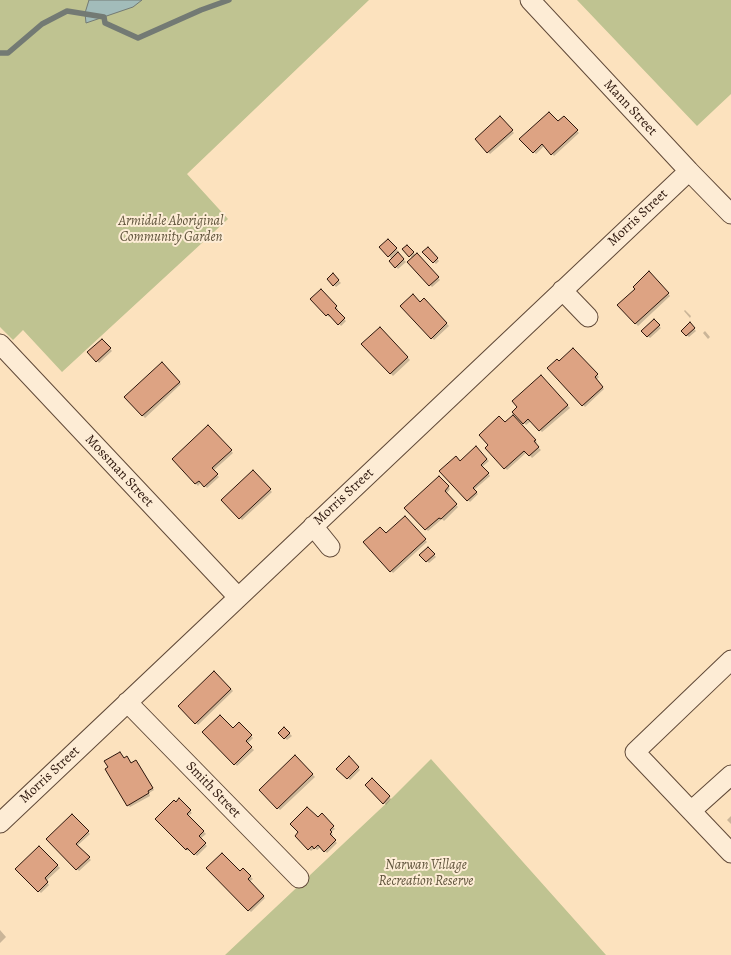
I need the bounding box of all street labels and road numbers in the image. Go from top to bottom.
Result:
street label: Mann Street [600,76,660,140]
street label: Morris Street [604,186,672,250]
street label: Mossman Street [81,431,157,511]
street label: Morris Street [310,465,378,529]
street label: Morris Street [16,743,84,807]
street label: Smith Street [182,758,244,822]

